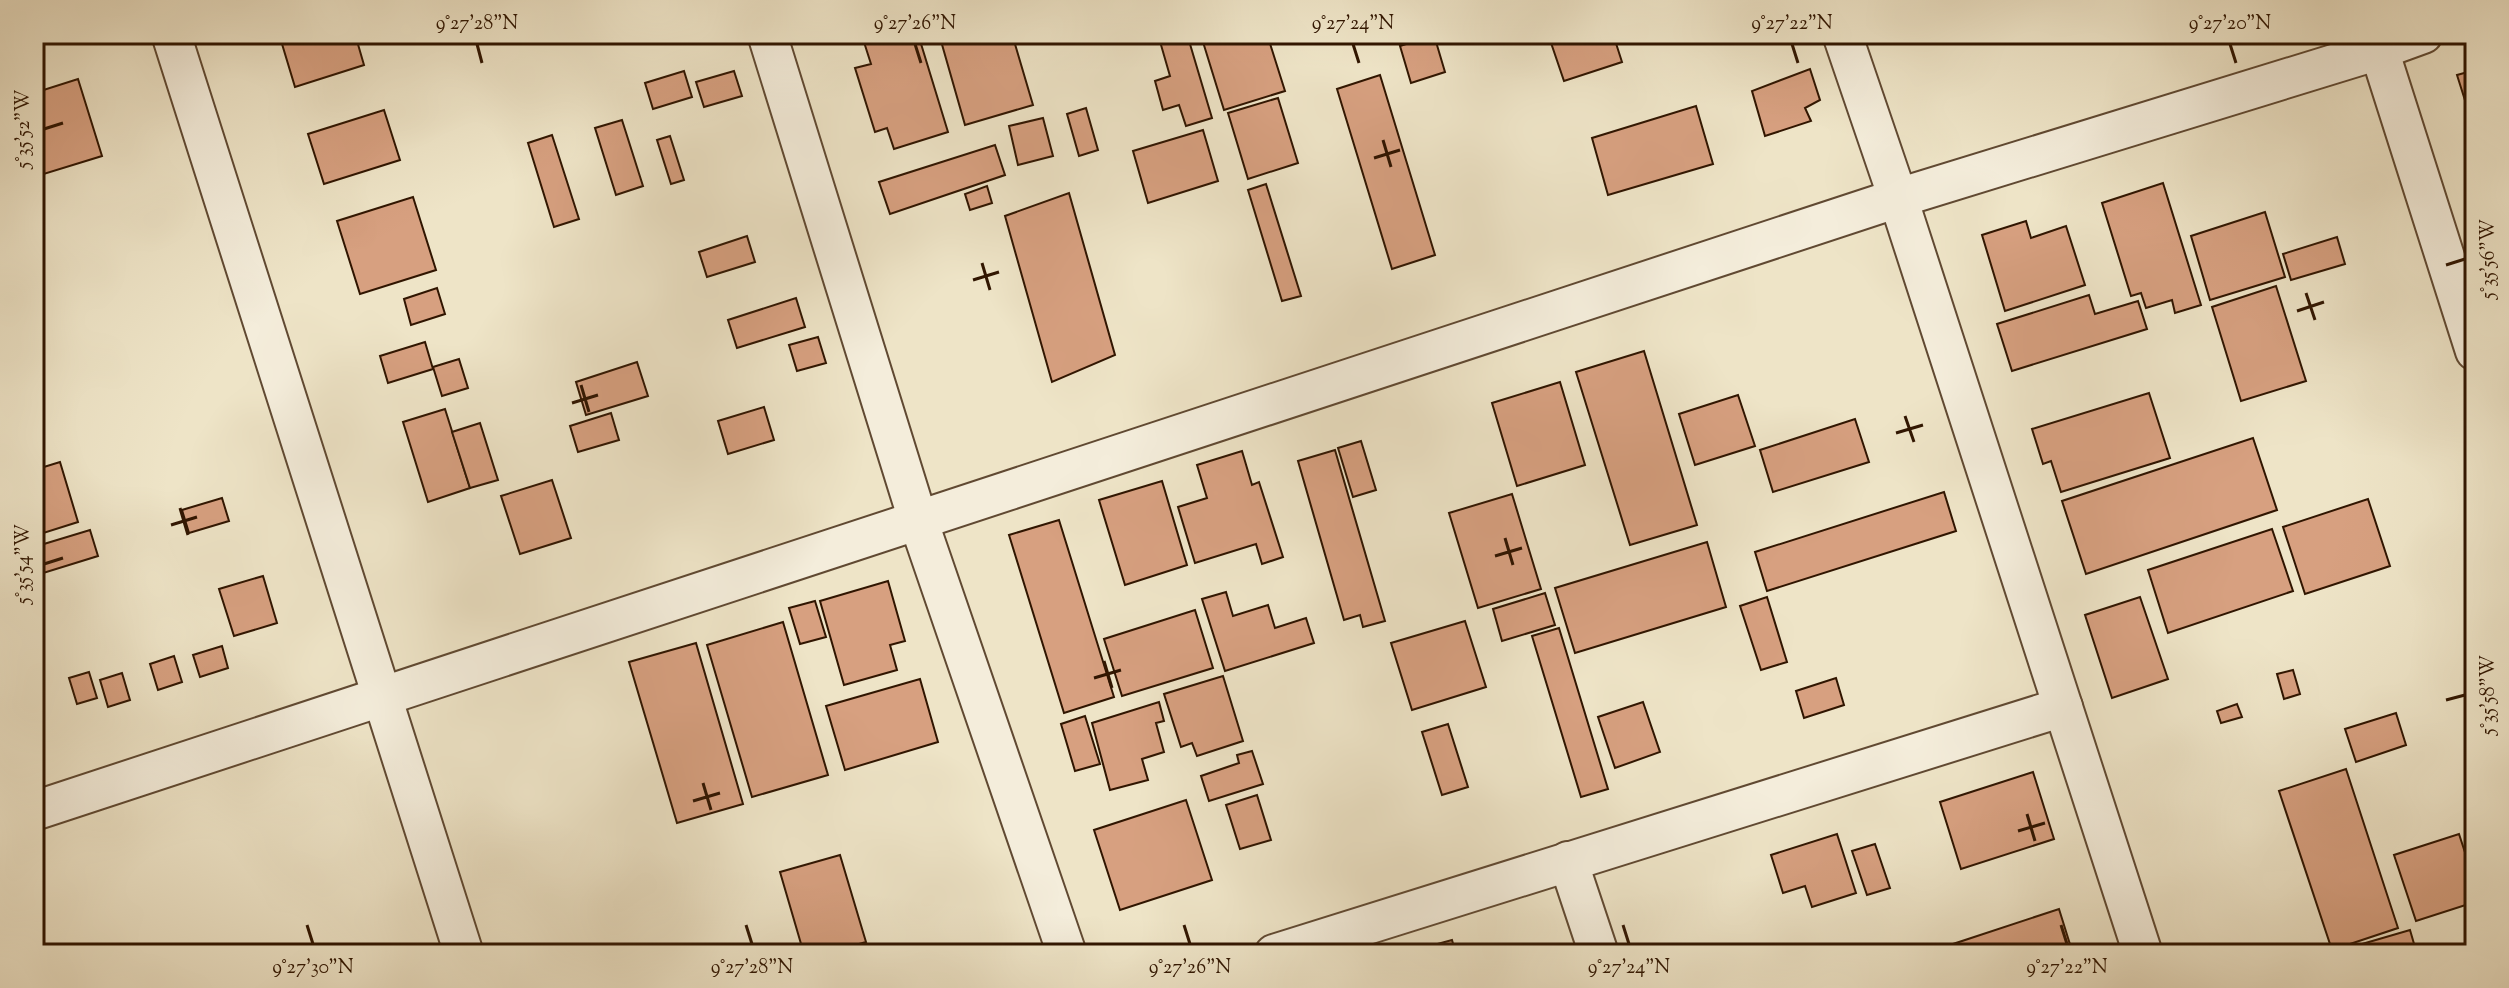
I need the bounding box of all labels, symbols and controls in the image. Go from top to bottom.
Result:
text: 9°27'28"N [436,10,518,39]
text: 9°27'26"N [874,10,956,39]
text: 9°27'24"N [1312,10,1394,39]
text: 9°27'22"N [1751,10,1833,39]
text: 9°27'20"N [2189,10,2271,39]
text: 5°35'52"W [10,90,39,169]
text: 5°35'56"W [2475,219,2504,300]
text: 5°35'54"W [10,524,39,605]
text: 5°35'58"W [2475,655,2504,736]
text: 9°27'30"N [272,954,354,983]
text: 9°27'28"N [711,954,793,983]
text: 9°27'26"N [1149,954,1231,983]
text: 9°27'24"N [1588,954,1670,983]
text: 9°27'22"N [2026,954,2108,983]

